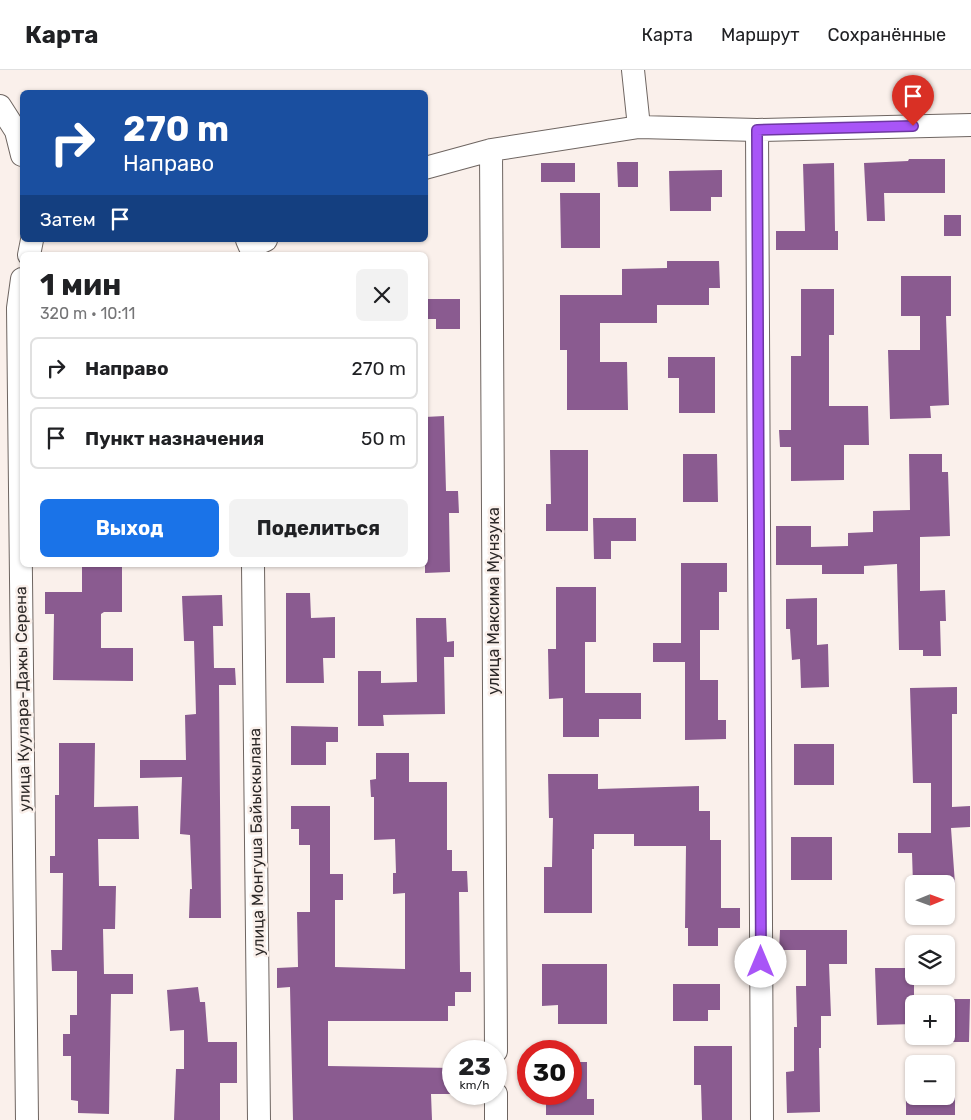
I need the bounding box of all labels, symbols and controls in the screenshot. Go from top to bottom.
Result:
text: Карта [25,21,98,49]
text: Карта [642,24,693,46]
text: Маршрут [721,24,800,46]
text: Сохранённые [828,24,946,46]
pin [892,75,934,126]
icon: arrive [899,82,927,110]
text: 270 m [123,108,229,150]
icon: right [40,110,105,175]
text: Направо [123,150,214,177]
icon: arrive [106,205,134,233]
text: Затем [40,208,96,231]
text: 1 мин [40,267,121,303]
button: close [356,269,408,321]
text: 320 m · 10:11 [40,304,135,323]
icon: right [42,354,70,382]
text: Направо [85,357,169,380]
text: 270 m [351,357,406,380]
icon: arrive [42,424,70,452]
text: Пункт назначения [85,427,264,450]
text: 50 m [361,427,406,450]
button: Выход [40,499,219,557]
button: Поделиться [229,499,408,557]
street label: улица Максима Мунзука [484,507,503,695]
street label: улица Куулара-Дажы Серена [11,586,34,812]
street label: улица Монгуша Байыскылана [245,728,268,956]
north arrow [905,875,955,925]
map controls [905,875,955,1105]
position arrow [734,935,786,987]
button: layers [905,935,955,985]
button: + [905,995,955,1045]
speed limit sign: 30 [517,1040,582,1105]
text: 23 [458,1052,491,1081]
button: − [905,1055,955,1105]
text: km/h [460,1078,489,1092]

